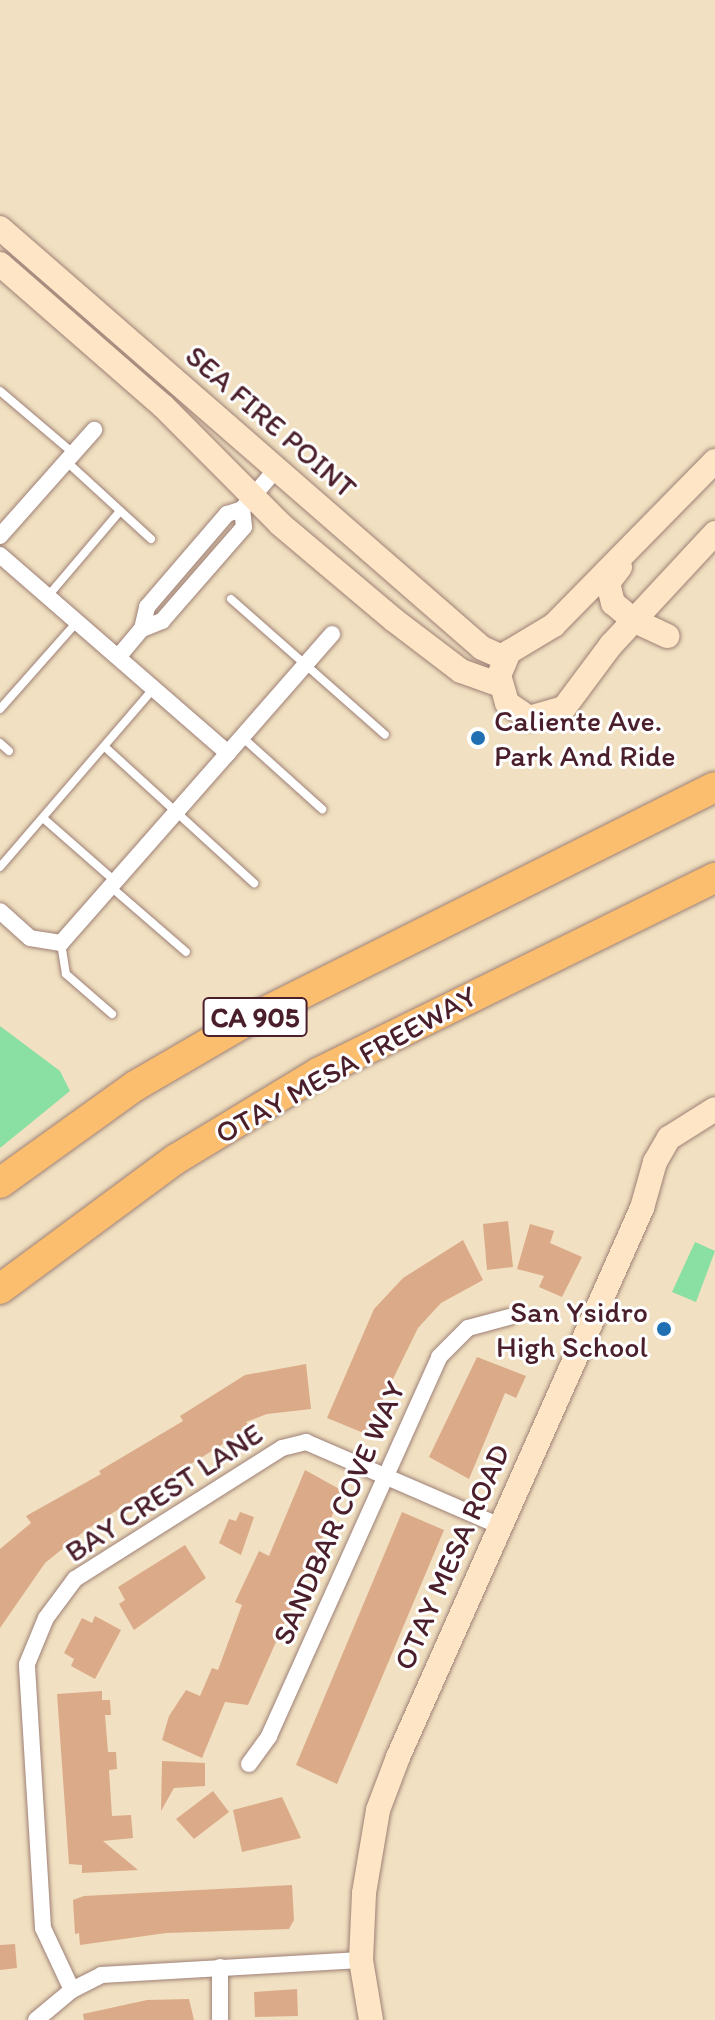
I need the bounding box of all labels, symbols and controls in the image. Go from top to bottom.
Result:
street label: SEA FIRE POINT [179,339,363,505]
place label: Caliente Ave. Park And Ride [494,703,675,774]
marker: Caliente Ave. Park And Ride [469,729,487,747]
street label: OTAY MESA FREEWAY [209,978,483,1152]
road number: CA 905 [201,993,309,1041]
place label: San Ysidro High School [497,1294,648,1364]
marker: San Ysidro High School [655,1320,673,1338]
street label: SANDBAR COVE WAY [265,1376,413,1650]
street label: BAY CREST LANE [58,1416,270,1570]
street label: OTAY MESA ROAD [386,1439,518,1675]

